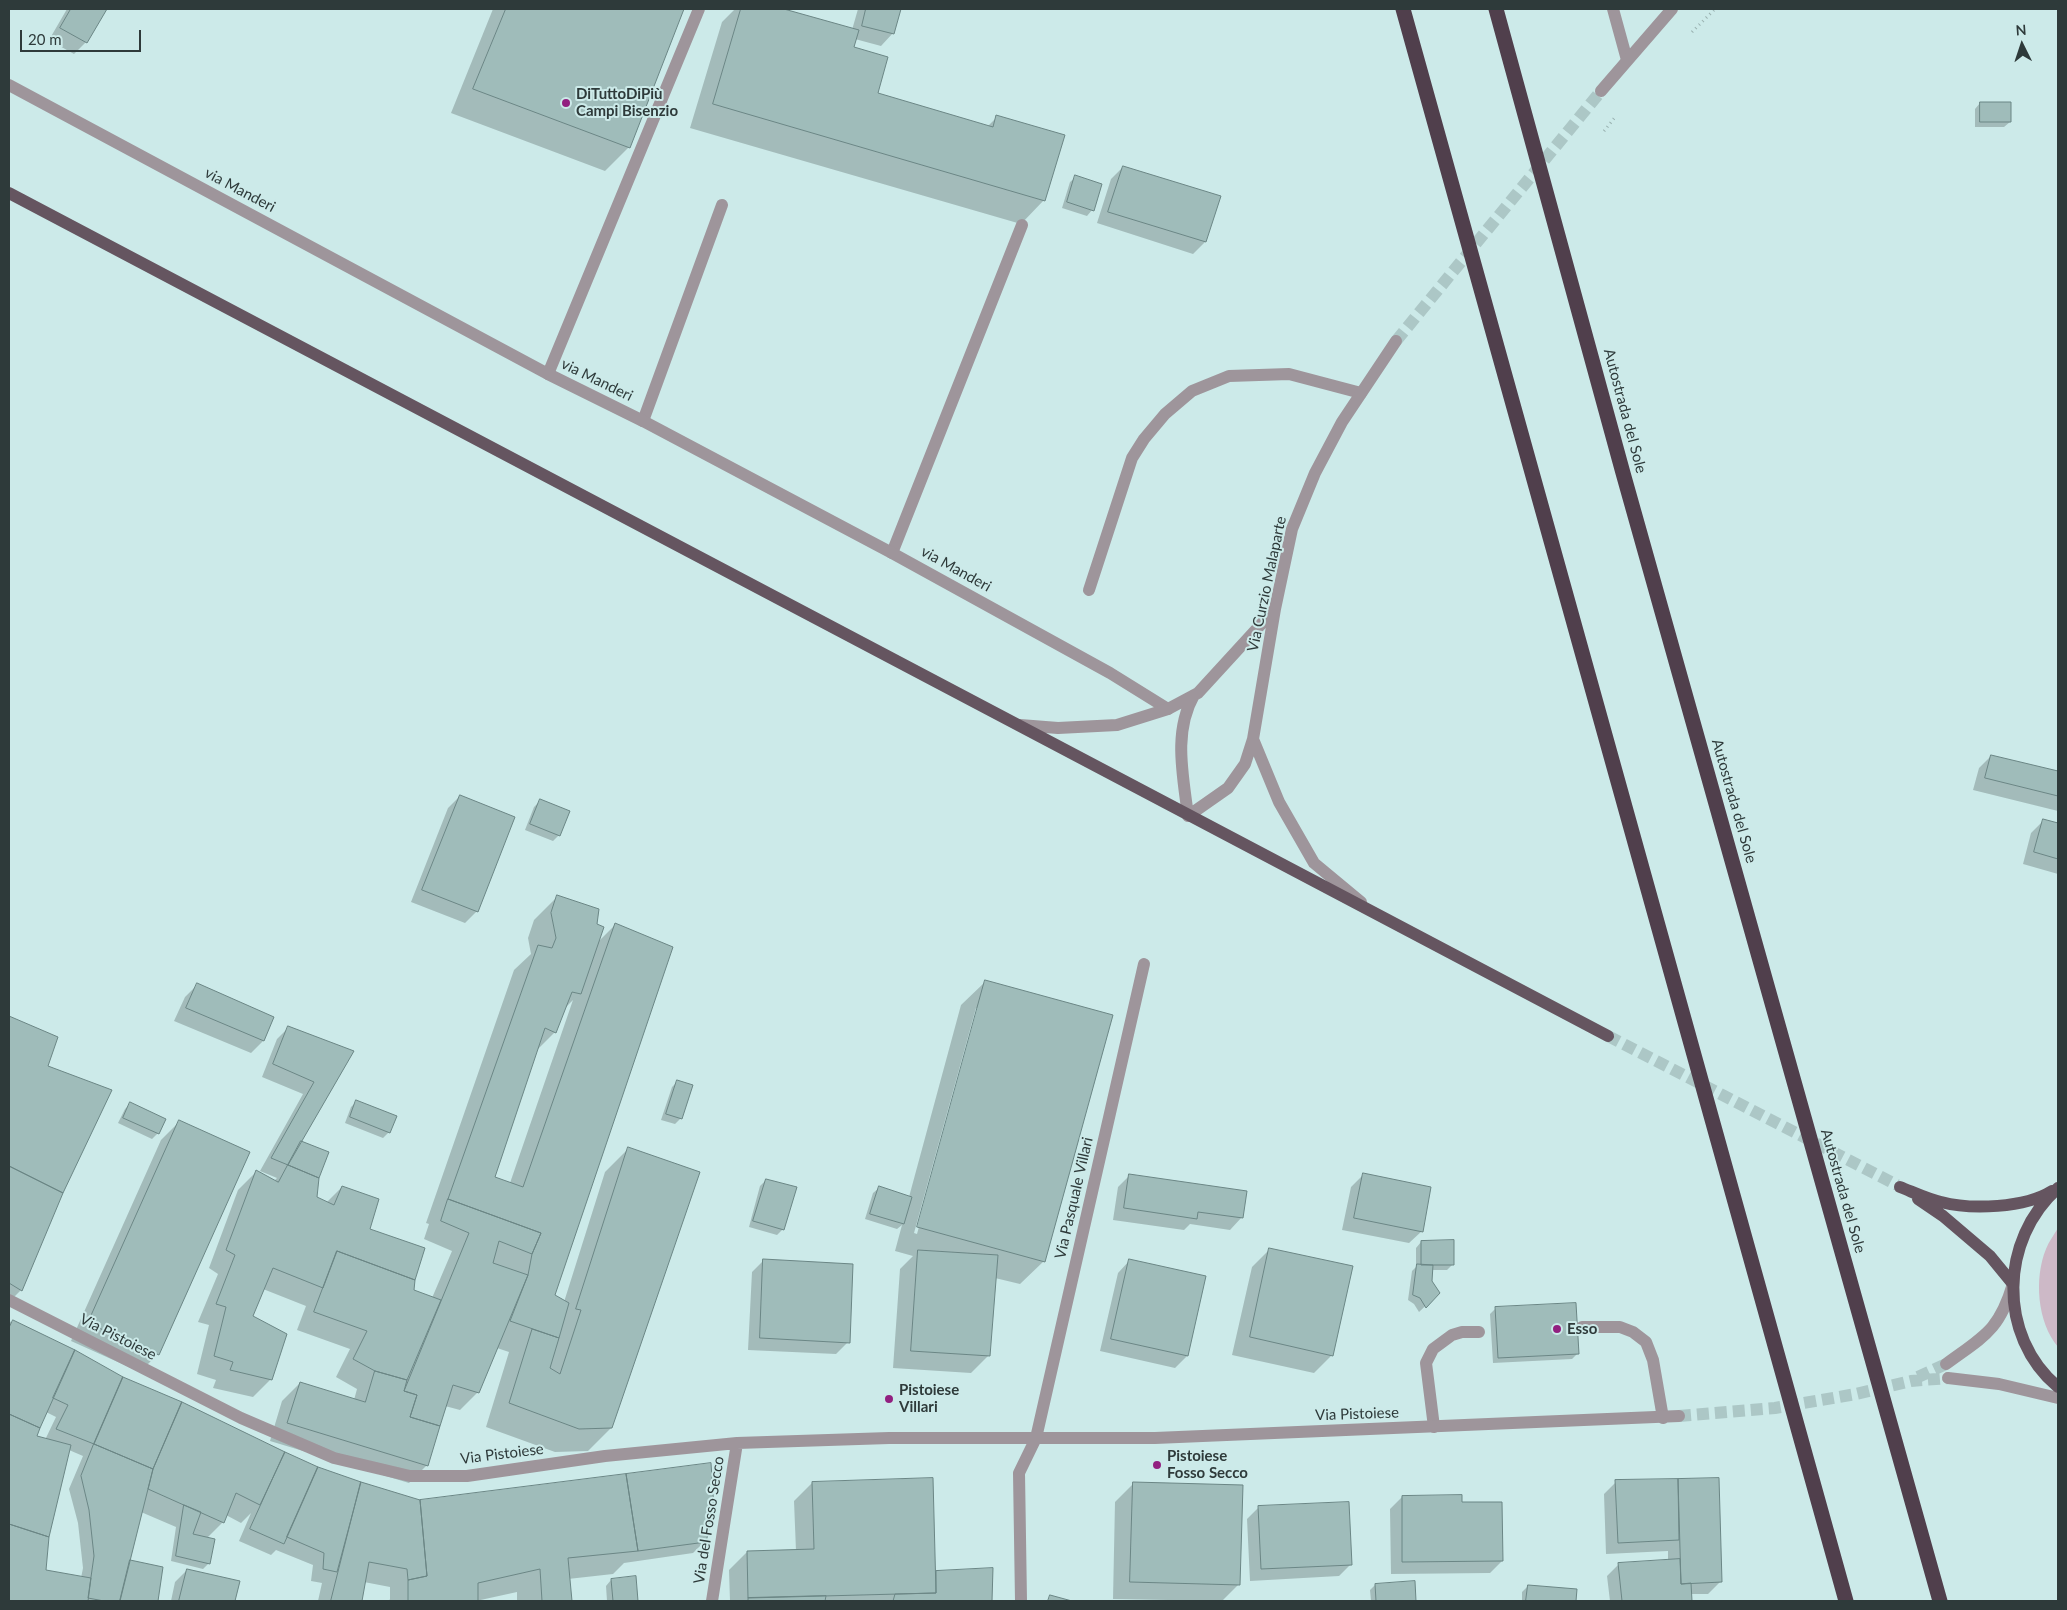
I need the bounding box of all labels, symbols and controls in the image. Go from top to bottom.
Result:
scale bar [22,20,144,52]
north arrow [1997,20,2047,70]
text: N [2015,21,2027,38]
text: 20 m [28,30,62,48]
place label: DiTuttoDiPiù Campi Bisenzio [576,85,678,120]
marker: DiTuttoDiPiù Campi Bisenzio [560,97,572,109]
street label: via Manderi [202,164,278,216]
street label: Autostrada del Sole [1600,347,1650,475]
street label: via Manderi [558,355,636,405]
street label: Via Curzio Malaparte [1244,515,1290,653]
street label: via Manderi [918,542,994,596]
street label: Autostrada del Sole [1708,737,1760,865]
street label: Autostrada del Sole [1817,1127,1869,1255]
street label: Via Pasquale Villari [1051,1135,1097,1261]
street label: Via Pistoiese [77,1310,159,1364]
place label: Esso [1567,1320,1597,1338]
marker: Esso [1551,1323,1563,1335]
place label: Pistoiese Villari [899,1381,959,1416]
marker: Pistoiese Villari [883,1393,895,1405]
street label: Via Pistoiese [1315,1404,1399,1424]
street label: Via Pistoiese [459,1440,545,1468]
place label: Pistoiese Fosso Secco [1167,1447,1248,1482]
street label: Via del Fosso Secco [690,1455,728,1585]
marker: Pistoiese Fosso Secco [1151,1459,1163,1471]

